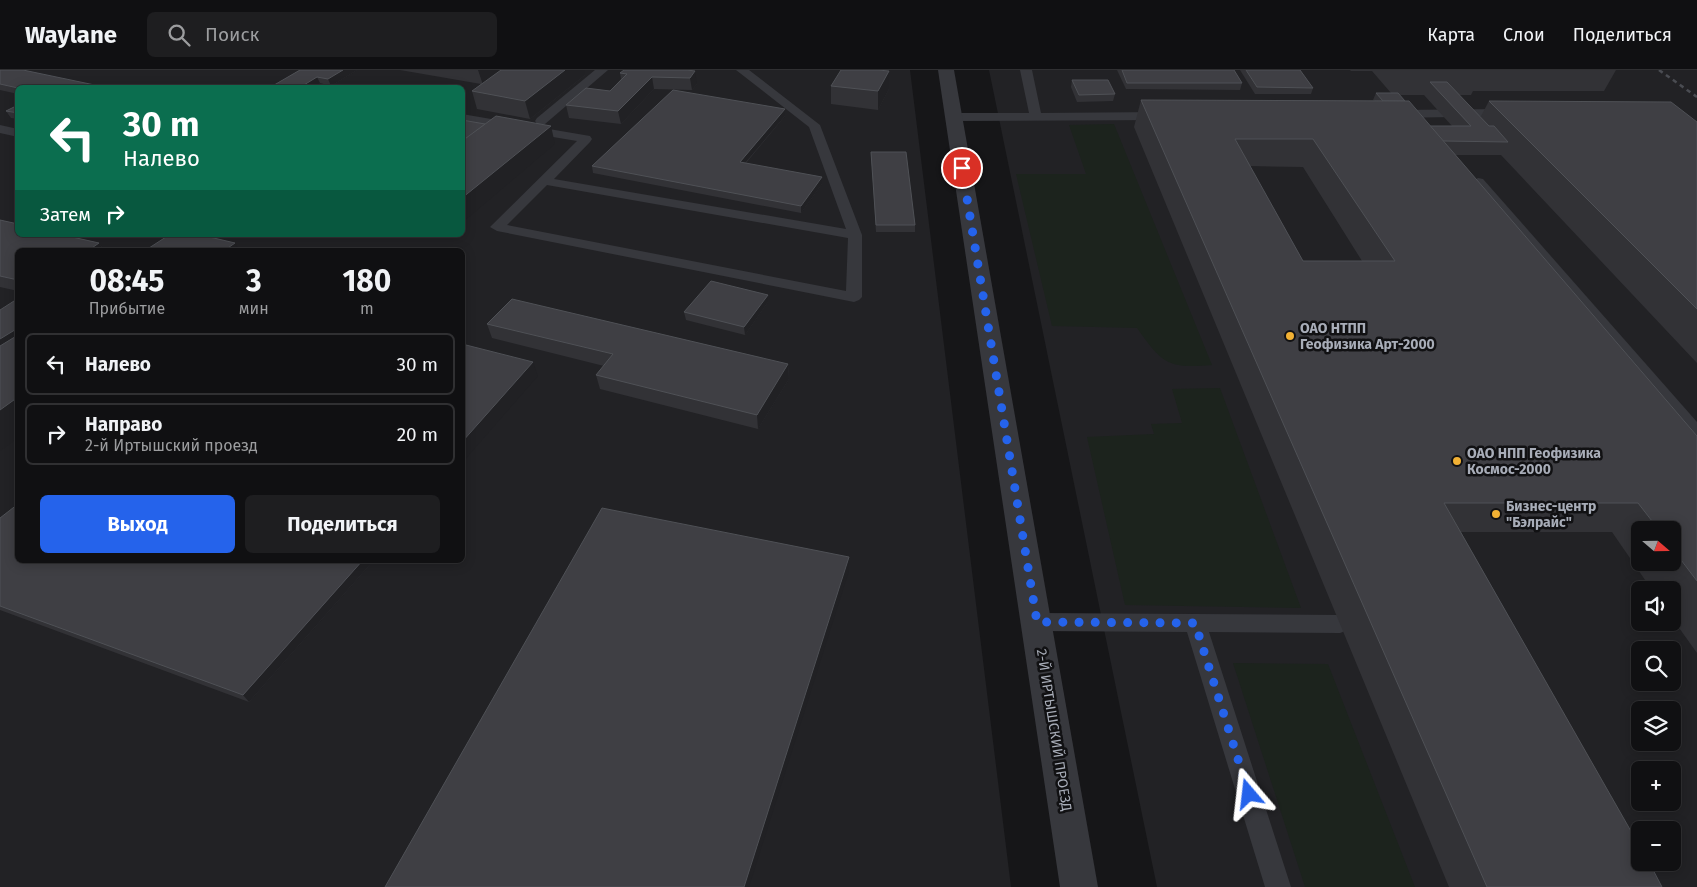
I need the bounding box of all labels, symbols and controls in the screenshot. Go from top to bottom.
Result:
search box [147,12,497,57]
text: Waylane [25,21,117,49]
icon: search [165,21,193,49]
text: Поиск [205,23,259,46]
text: Карта [1427,24,1475,46]
text: Слои [1503,24,1545,46]
text: Поделиться [1573,24,1672,46]
text: 30 m [123,103,200,145]
icon: left [40,105,105,170]
text: Налево [123,145,200,172]
pin [941,147,983,189]
icon: arrive [948,154,976,182]
icon: right [101,200,129,228]
text: Затем [40,203,91,226]
text: 08:45 [90,263,164,299]
text: 3 [246,263,262,299]
text: 180 [342,263,391,299]
text: Прибытие [89,299,165,318]
text: мин [239,299,269,318]
text: m [360,299,374,318]
place label: ОАО НТПП Геофизика Арт-2000 [1300,320,1435,353]
marker: ОАО НТПП Геофизика Арт-2000 [1284,330,1296,342]
icon: left [42,350,70,378]
text: Налево [85,353,151,376]
text: 30 m [397,353,438,376]
text: Направо [85,413,162,436]
icon: right [42,420,70,448]
text: 20 m [397,423,438,446]
text: 2-й Иртышский проезд [85,436,258,455]
place label: ОАО НПП Геофизика Космос-2000 [1467,445,1601,478]
marker: ОАО НПП Геофизика Космос-2000 [1451,455,1463,467]
button: Выход [40,495,235,553]
button: Поделиться [245,495,440,553]
place label: Бизнес-центр "Бэлрайс" [1506,498,1596,531]
marker: Бизнес-центр "Бэлрайс" [1490,508,1502,520]
north arrow [1631,521,1681,571]
map controls [1631,521,1681,871]
button: sound [1631,581,1681,631]
button: search [1631,641,1681,691]
street label: 2-Й ИРТЫШСКИЙ ПРОЕЗД [1033,648,1075,812]
button: layers [1631,701,1681,751]
button: + [1631,761,1681,811]
position arrow [1222,767,1274,819]
button: − [1631,821,1681,871]

